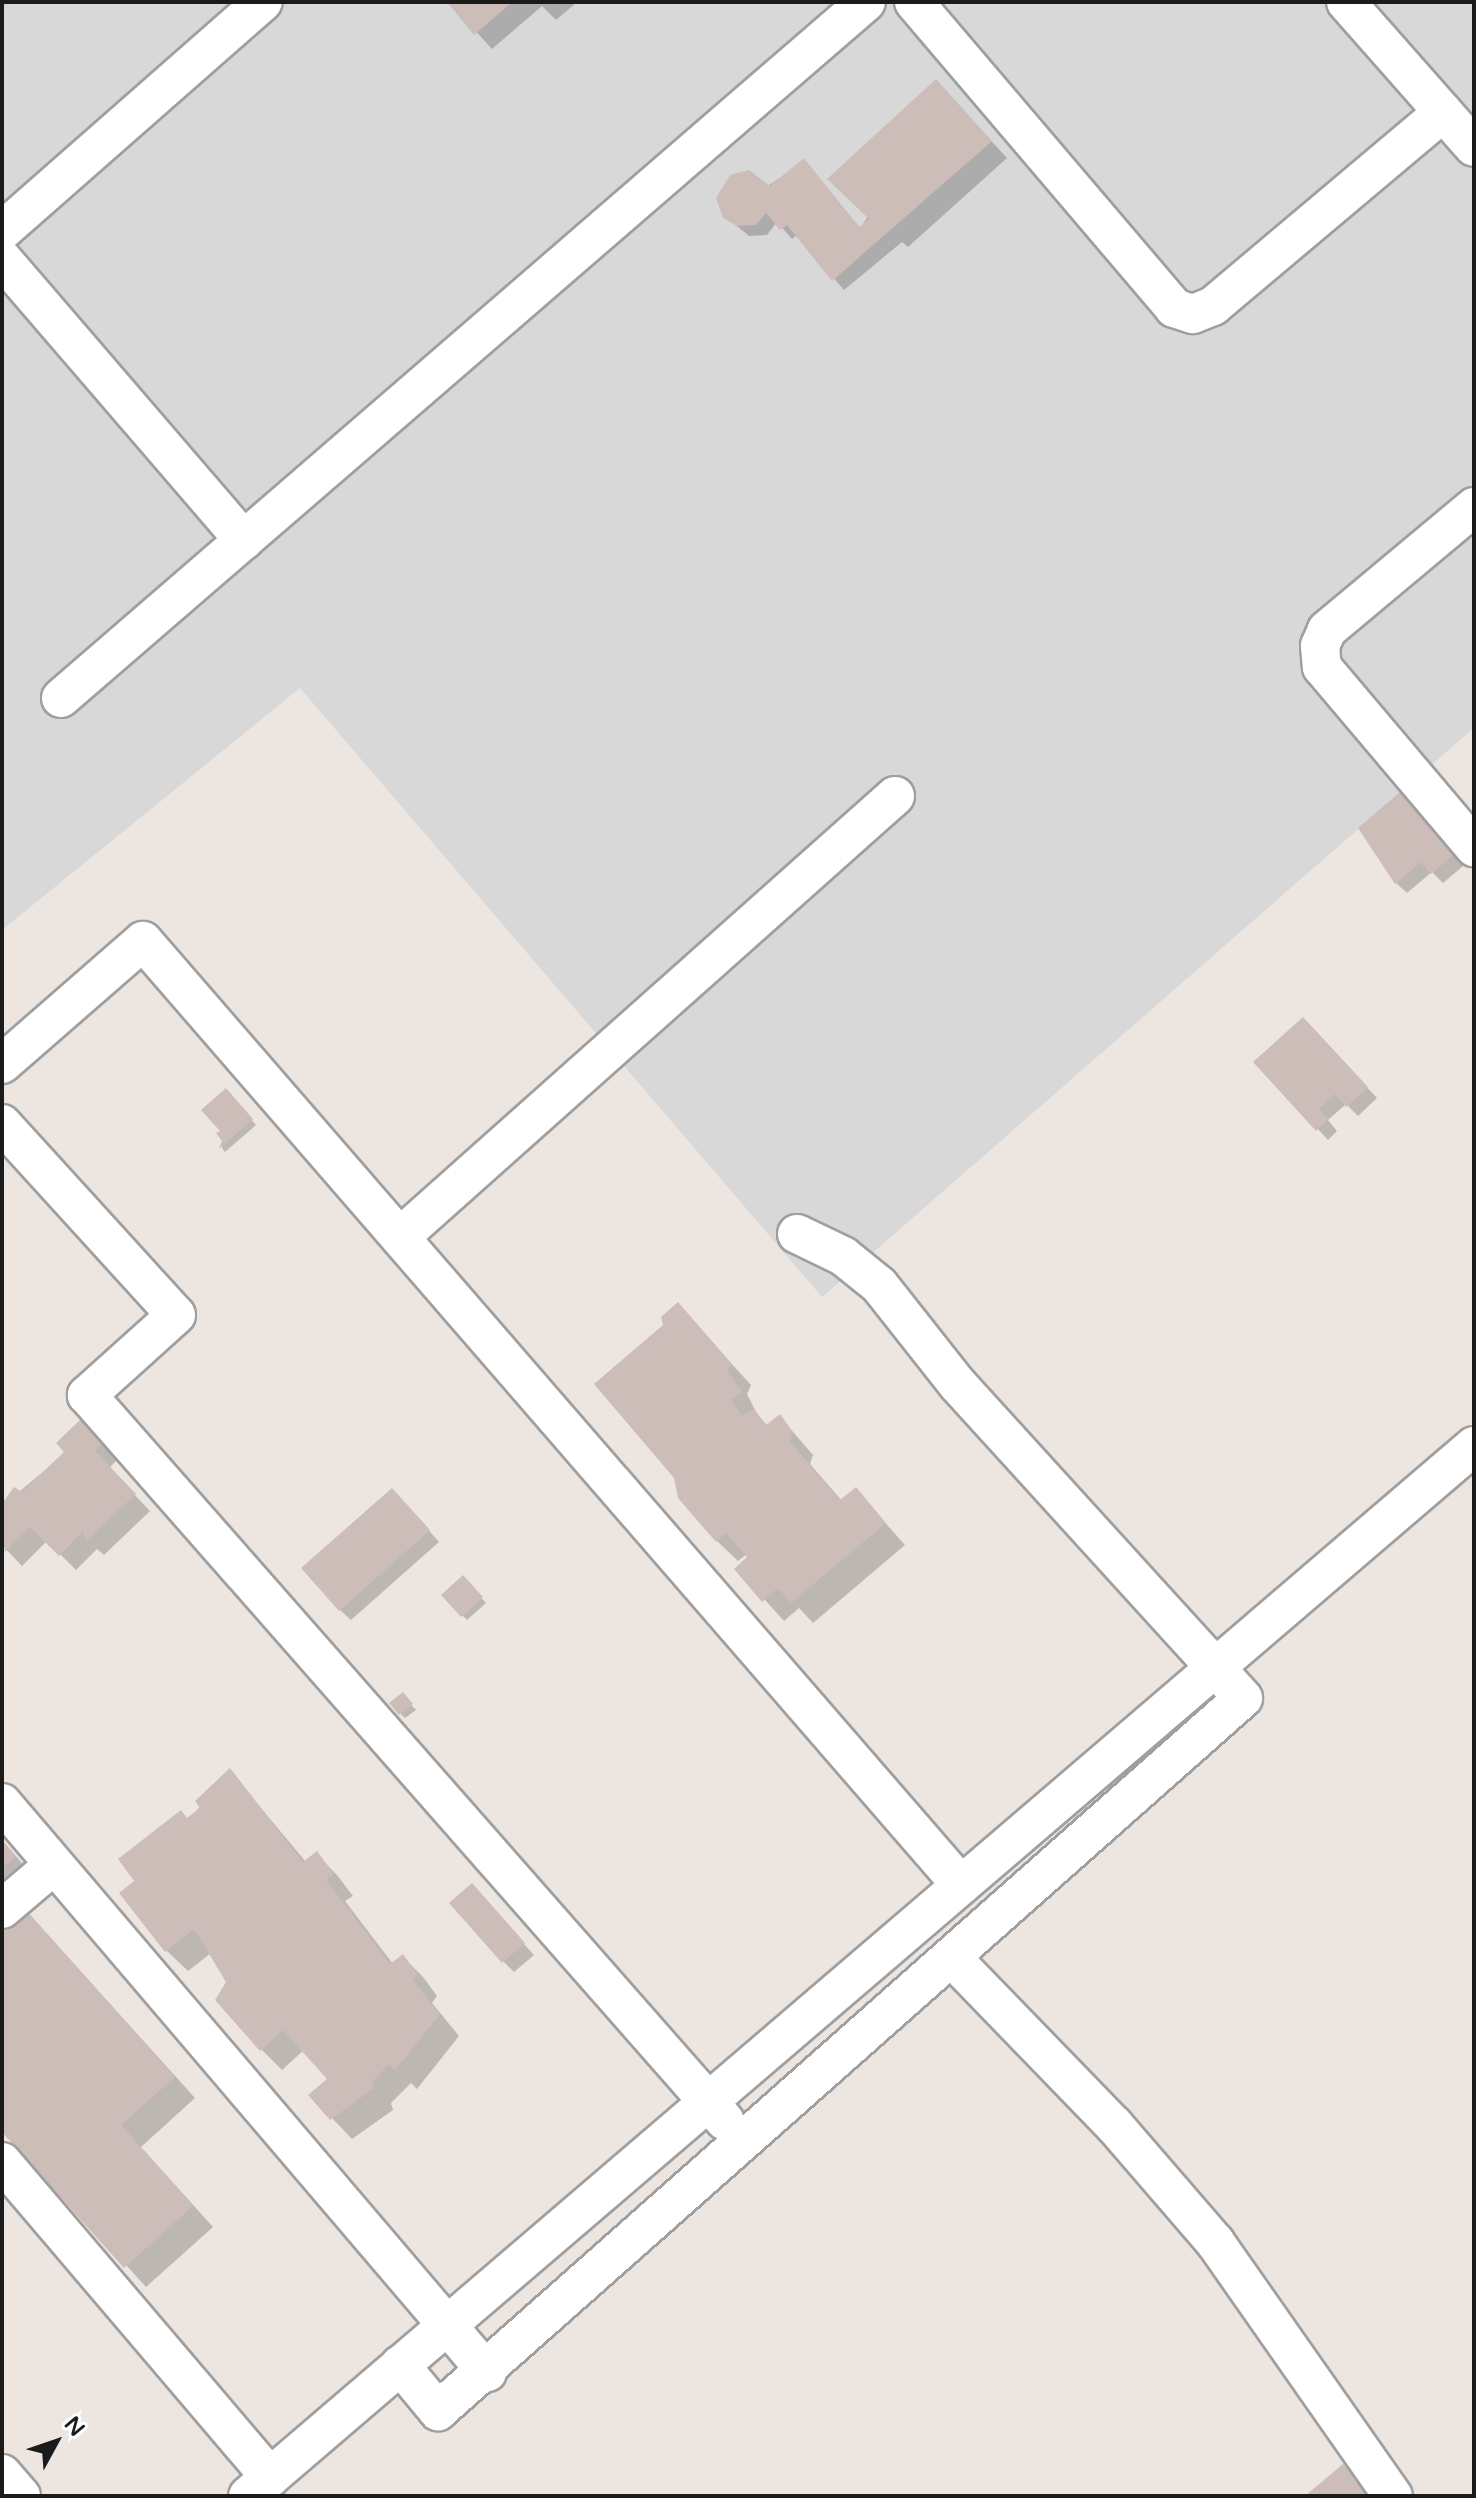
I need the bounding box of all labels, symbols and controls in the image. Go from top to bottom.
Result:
north arrow [16,2402,96,2482]
text: N [59,2411,90,2442]

